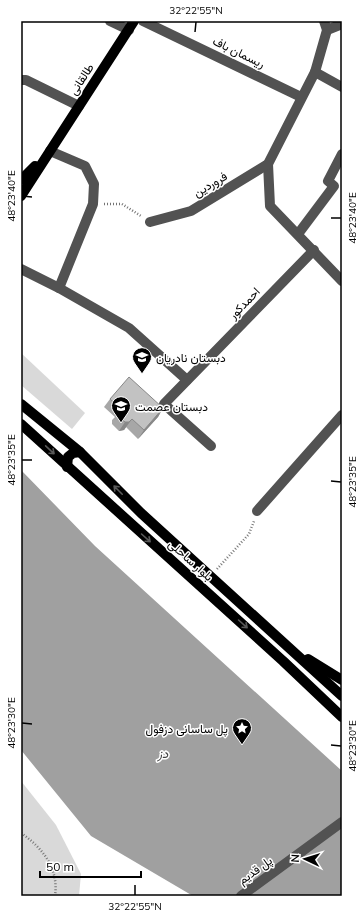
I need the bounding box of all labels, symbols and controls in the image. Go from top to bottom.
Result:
text: 32°22'55"N [169,4,223,17]
street label: ریسمان باف [210,33,268,72]
street label: طالقانی [65,60,98,98]
street label: فروردین [190,168,230,201]
text: 48°23'40"E [5,170,18,222]
text: 48°23'40"E [346,192,359,244]
street label: احمدکور [224,284,264,324]
school or university icon: دبستان نادریان [131,346,153,374]
place label: دبستان نادریان [156,350,226,366]
school or university icon: دبستان عصمت [110,395,132,423]
place label: دبستان عصمت [135,399,208,414]
text: 48°23'35"E [5,434,18,486]
one-way arrow [44,446,55,455]
text: 48°23'35"E [346,456,359,508]
one-way arrow [113,485,123,495]
one-way arrow [141,533,151,542]
street label: بلوار ساحلی [165,536,216,585]
one-way arrow [237,620,248,629]
text: 48°23'30"E [5,697,18,749]
place icon: پل ساسانی دزفول [231,717,253,745]
text: 48°23'30"E [346,720,359,772]
place label: پل ساسانی دزفول [146,721,228,737]
water label: دز [157,745,169,762]
north arrow [285,839,325,879]
scale bar [40,853,141,879]
street label: پل قدیم [235,853,276,888]
text: N [288,854,302,863]
text: 50 m [46,859,74,874]
text: 32°22'55"N [108,900,162,913]

